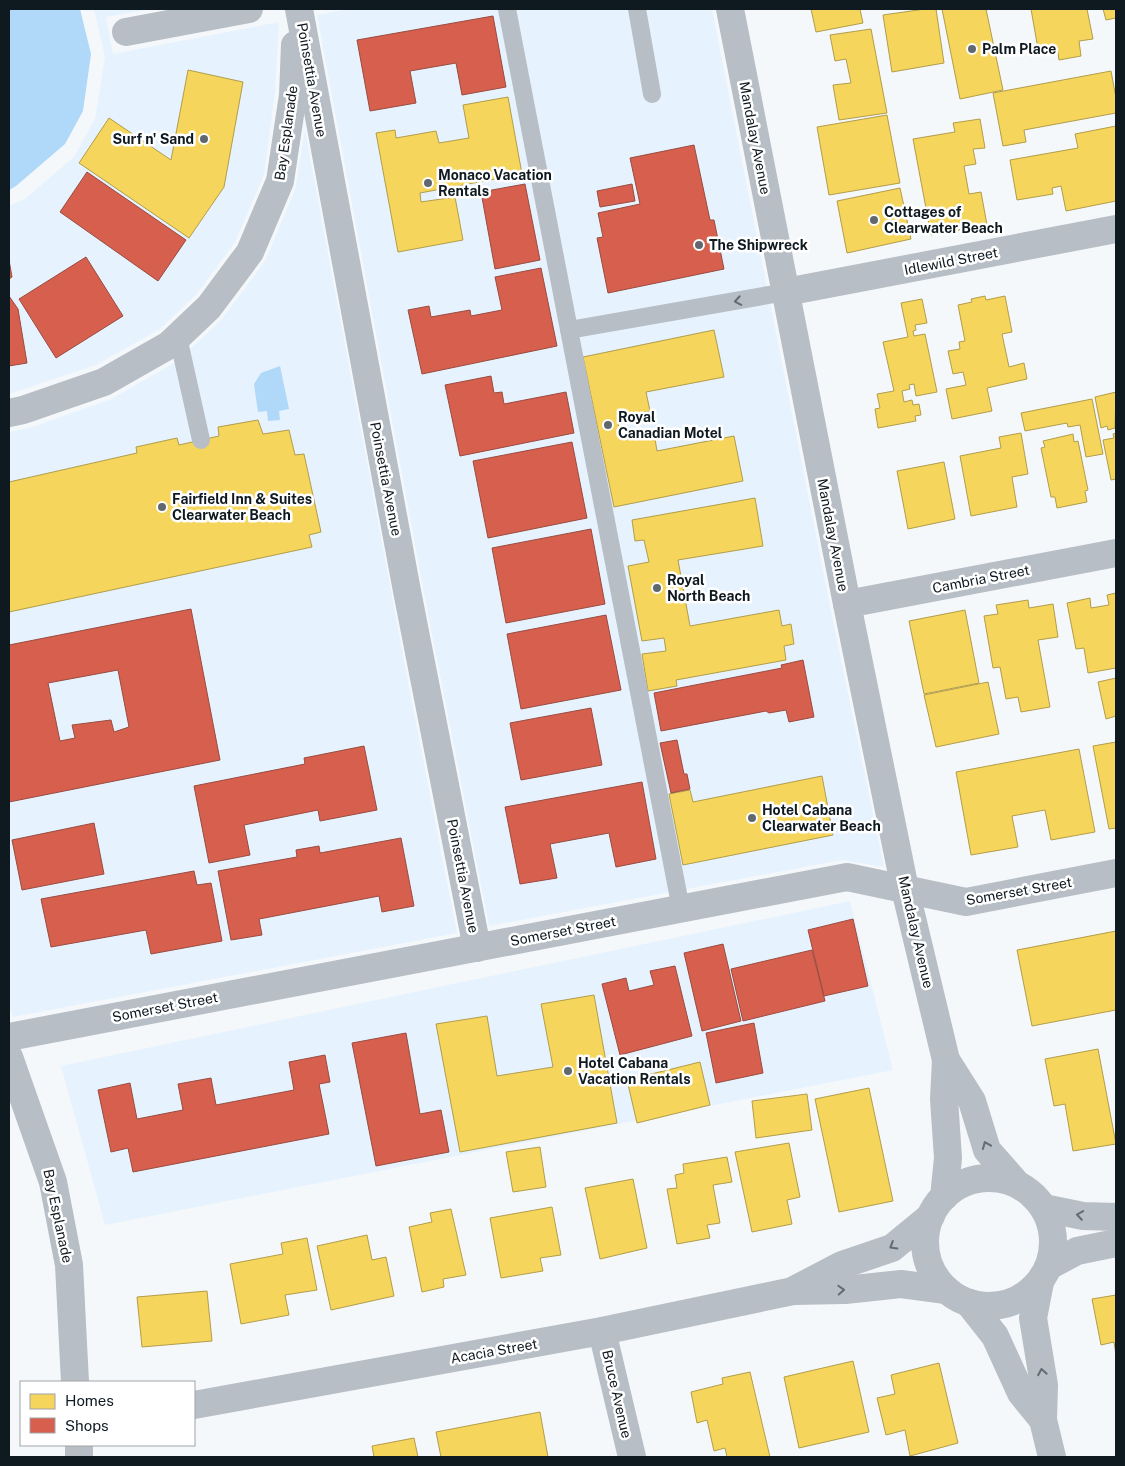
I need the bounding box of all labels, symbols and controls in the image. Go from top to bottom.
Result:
street label: Poinsettia Avenue [294,22,330,139]
place label: Palm Place [982,41,1056,57]
marker: Palm Place [966,43,978,55]
street label: Mandalay Avenue [736,80,774,196]
street label: Bay Esplanade [271,84,301,181]
place label: Surf n' Sand [112,131,194,147]
marker: Surf n' Sand [198,133,210,145]
place label: Monaco Vacation Rentals [438,167,552,199]
marker: Monaco Vacation Rentals [422,177,434,189]
place label: Cottages of Clearwater Beach [884,204,1003,236]
marker: Cottages of Clearwater Beach [868,214,880,226]
place label: The Shipwreck [709,237,808,253]
marker: The Shipwreck [693,239,705,251]
street label: Idlewild Street [903,244,999,278]
one-way arrow [733,295,742,305]
place label: Royal Canadian Motel [618,409,723,441]
marker: Royal Canadian Motel [602,419,614,431]
street label: Poinsettia Avenue [367,421,405,537]
street label: Mandalay Avenue [814,477,852,593]
place label: Fairfield Inn & Suites Clearwater Beach [172,491,312,523]
marker: Fairfield Inn & Suites Clearwater Beach [156,501,168,513]
street label: Cambria Street [931,562,1031,596]
place label: Royal North Beach [667,572,750,604]
marker: Royal North Beach [651,582,663,594]
place label: Hotel Cabana Clearwater Beach [762,802,881,834]
marker: Hotel Cabana Clearwater Beach [746,812,758,824]
street label: Poinsettia Avenue [444,818,482,934]
street label: Mandalay Avenue [895,874,937,990]
street label: Somerset Street [965,874,1073,908]
street label: Somerset Street [509,913,617,949]
street label: Somerset Street [111,989,219,1025]
place label: Hotel Cabana Vacation Rentals [578,1055,691,1087]
marker: Hotel Cabana Vacation Rentals [562,1065,574,1077]
one-way arrow [982,1141,993,1150]
street label: Bay Esplanade [40,1168,76,1265]
one-way arrow [1075,1210,1083,1221]
one-way arrow [889,1239,898,1249]
one-way arrow [838,1285,846,1295]
street label: Acacia Street [449,1335,539,1367]
street label: Bruce Avenue [599,1348,635,1440]
one-way arrow [1038,1367,1048,1376]
legend [20,1381,195,1446]
text: Homes [65,1392,114,1409]
text: Shops [65,1417,109,1434]

